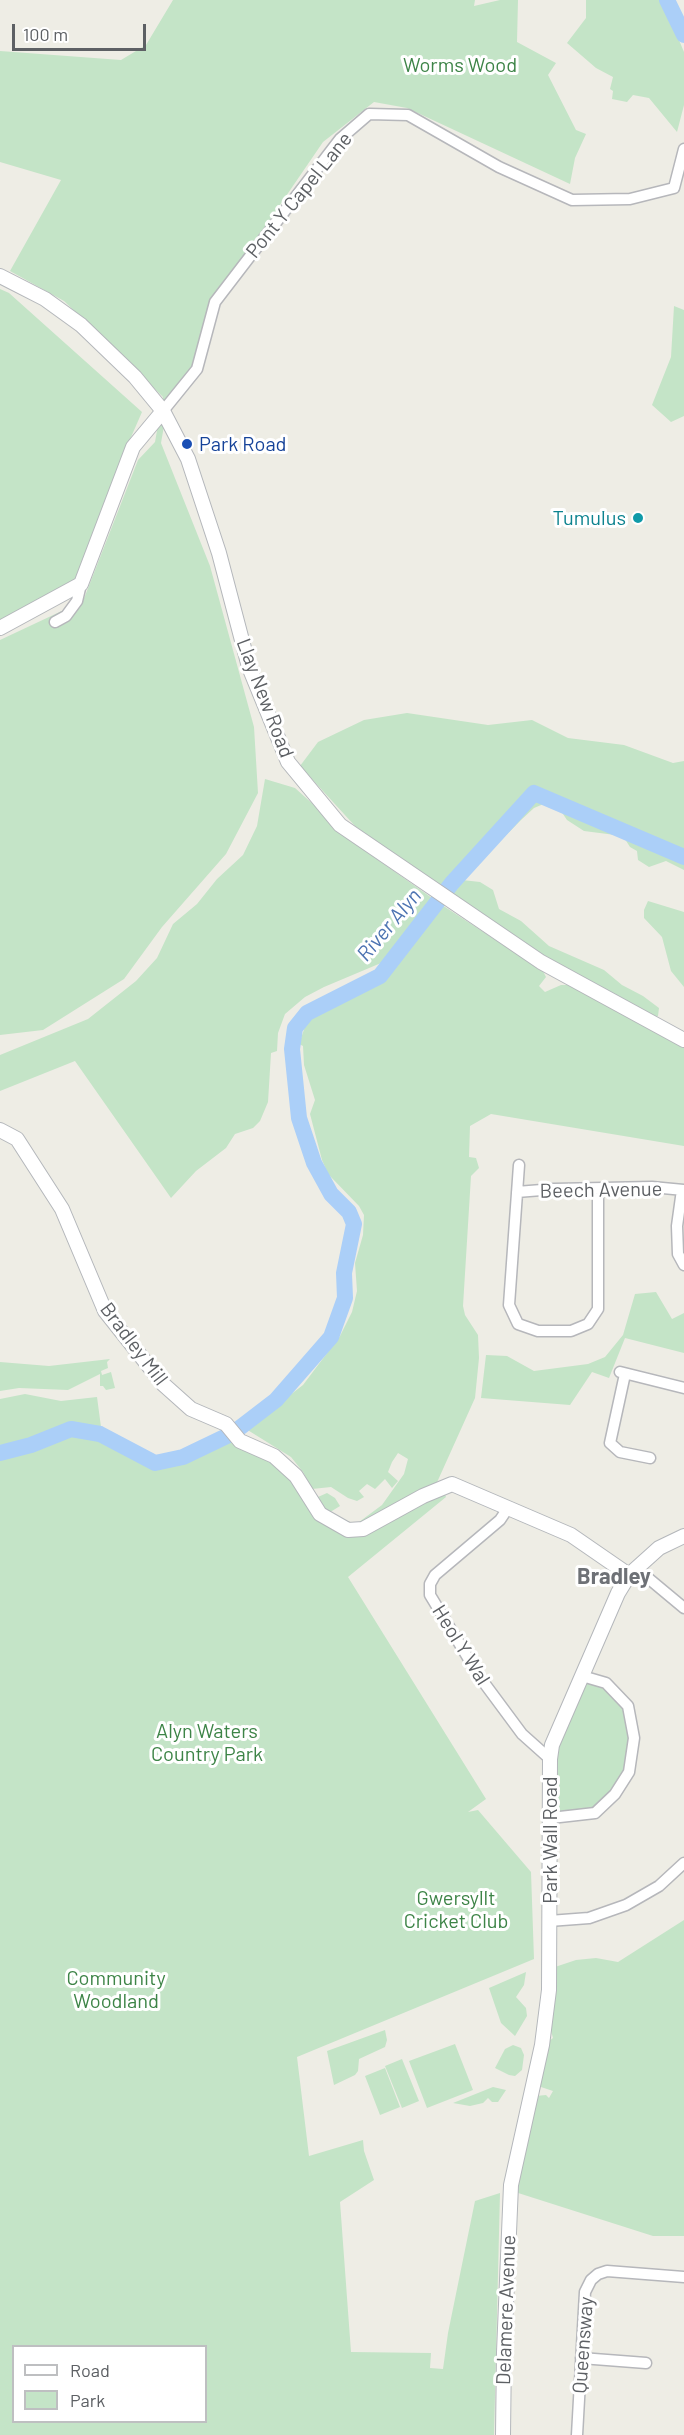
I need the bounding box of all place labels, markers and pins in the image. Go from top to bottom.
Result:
place label: Park Road [199,432,287,456]
marker: Park Road [180,437,194,451]
place label: Tumulus [553,506,626,530]
marker: Tumulus [631,511,645,525]

